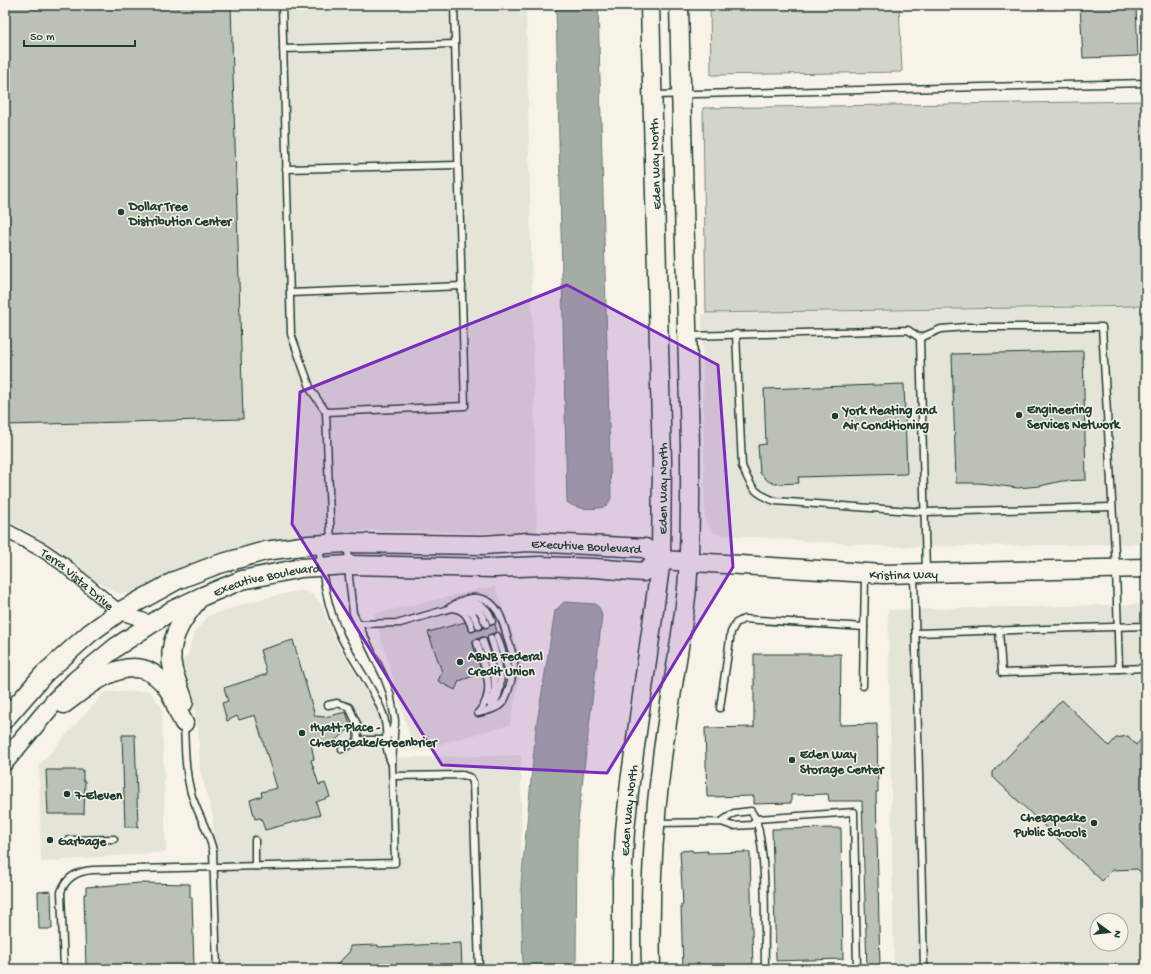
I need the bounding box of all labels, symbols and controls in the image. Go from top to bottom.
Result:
scale bar [24,22,135,48]
text: 50 m [30,31,55,45]
street label: Eden Way North [647,118,666,210]
place label: Dollar Tree Distribution Center [128,200,233,230]
marker: Dollar Tree Distribution Center [116,207,126,217]
place label: Engineering Services Network [1027,403,1122,433]
place label: York Heating and Air Conditioning [841,404,938,434]
marker: Engineering Services Network [1014,410,1024,420]
marker: York Heating and Air Conditioning [830,411,840,421]
street label: Eden Way North [656,442,672,534]
street label: Executive Boulevard [531,537,643,558]
street label: Terra Vista Drive [36,546,116,615]
street label: Executive Boulevard [211,562,322,601]
street label: Kristina Way [869,568,939,584]
place label: ABNB Federal Credit Union [467,650,543,680]
marker: ABNB Federal Credit Union [455,657,465,667]
place label: Hyatt Place - Chesapeake/Greenbrier [309,721,438,752]
marker: Hyatt Place - Chesapeake/Greenbrier [297,728,307,738]
place label: Eden Way Storage Center [800,748,885,778]
marker: Eden Way Storage Center [787,755,797,765]
street label: Eden Way North [618,764,642,856]
marker: 7-Eleven [62,789,72,799]
place label: 7-Eleven [74,789,123,804]
place label: Chesapeake Public Schools [1013,811,1087,841]
marker: Chesapeake Public Schools [1089,818,1099,828]
marker: Garbage [45,835,55,845]
place label: Garbage [58,835,107,850]
north arrow [1089,912,1129,952]
text: N [1110,929,1123,939]

